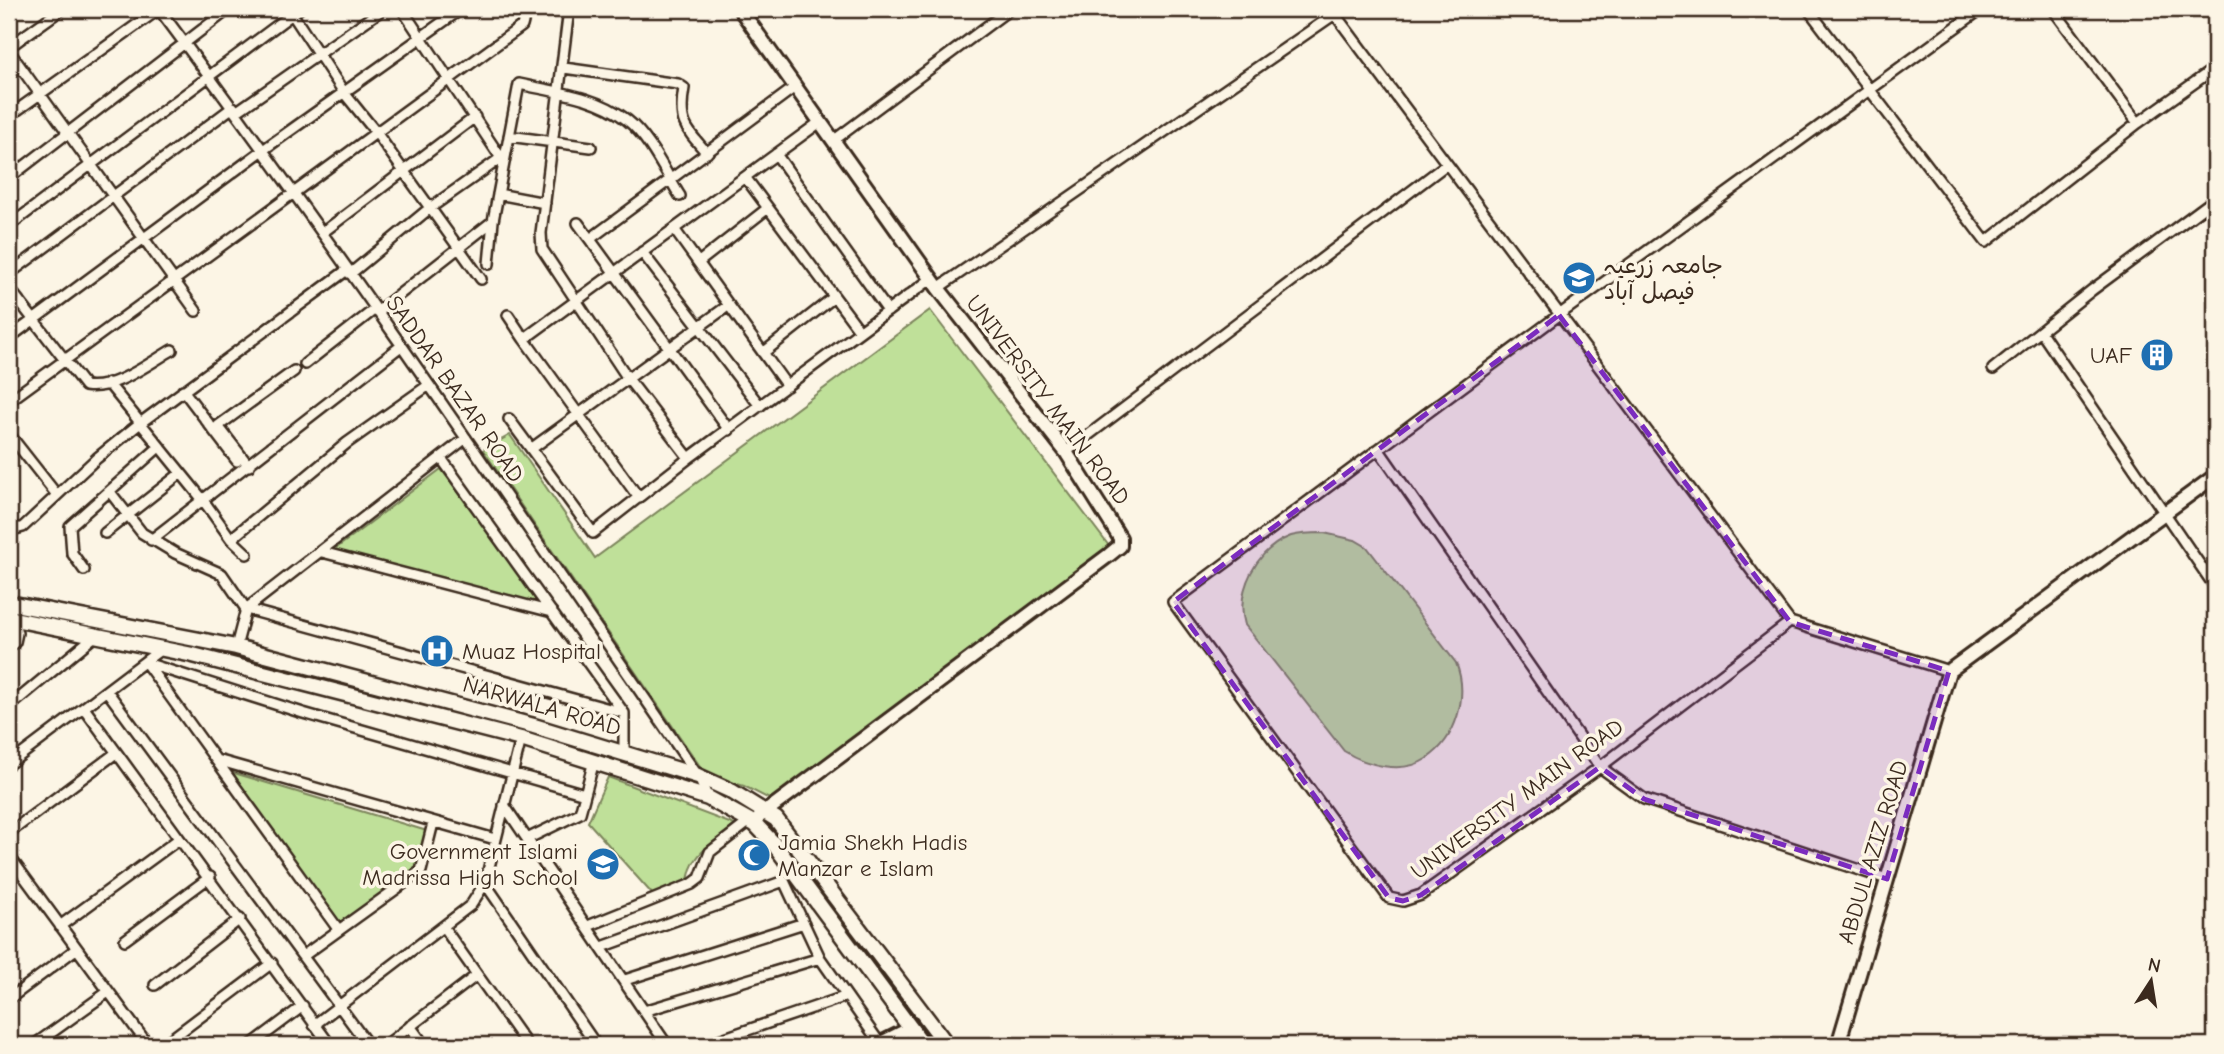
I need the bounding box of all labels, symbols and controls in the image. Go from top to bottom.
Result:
place label: جامعہ زرعیہ فیصل آباد [1604,252,1723,305]
school or university icon: جامعہ زرعیہ فیصل آباد [1560,259,1598,297]
street label: SADDAR BAZAR ROAD [380,290,530,488]
street label: UNIVERSITY MAIN ROAD [960,290,1136,510]
building icon: UAF [2138,336,2176,374]
place label: UAF [2090,342,2133,369]
hospital icon: Muaz Hospital [418,632,456,670]
place label: Muaz Hospital [462,638,601,665]
street label: NARWALA ROAD [460,671,624,741]
street label: UNIVERSITY MAIN ROAD [1406,713,1628,885]
street label: ABDUL AZIZ ROAD [1832,757,1914,947]
place label: Jamia Shekh Hadis Manzar e Islam [778,829,967,882]
mosque icon: Jamia Shekh Hadis Manzar e Islam [735,836,773,874]
place label: Government Islami Madrissa High School [362,838,578,891]
school or university icon: Government Islami Madrissa High School [584,845,622,883]
north arrow [2116,946,2186,1016]
text: N [2146,953,2163,977]

